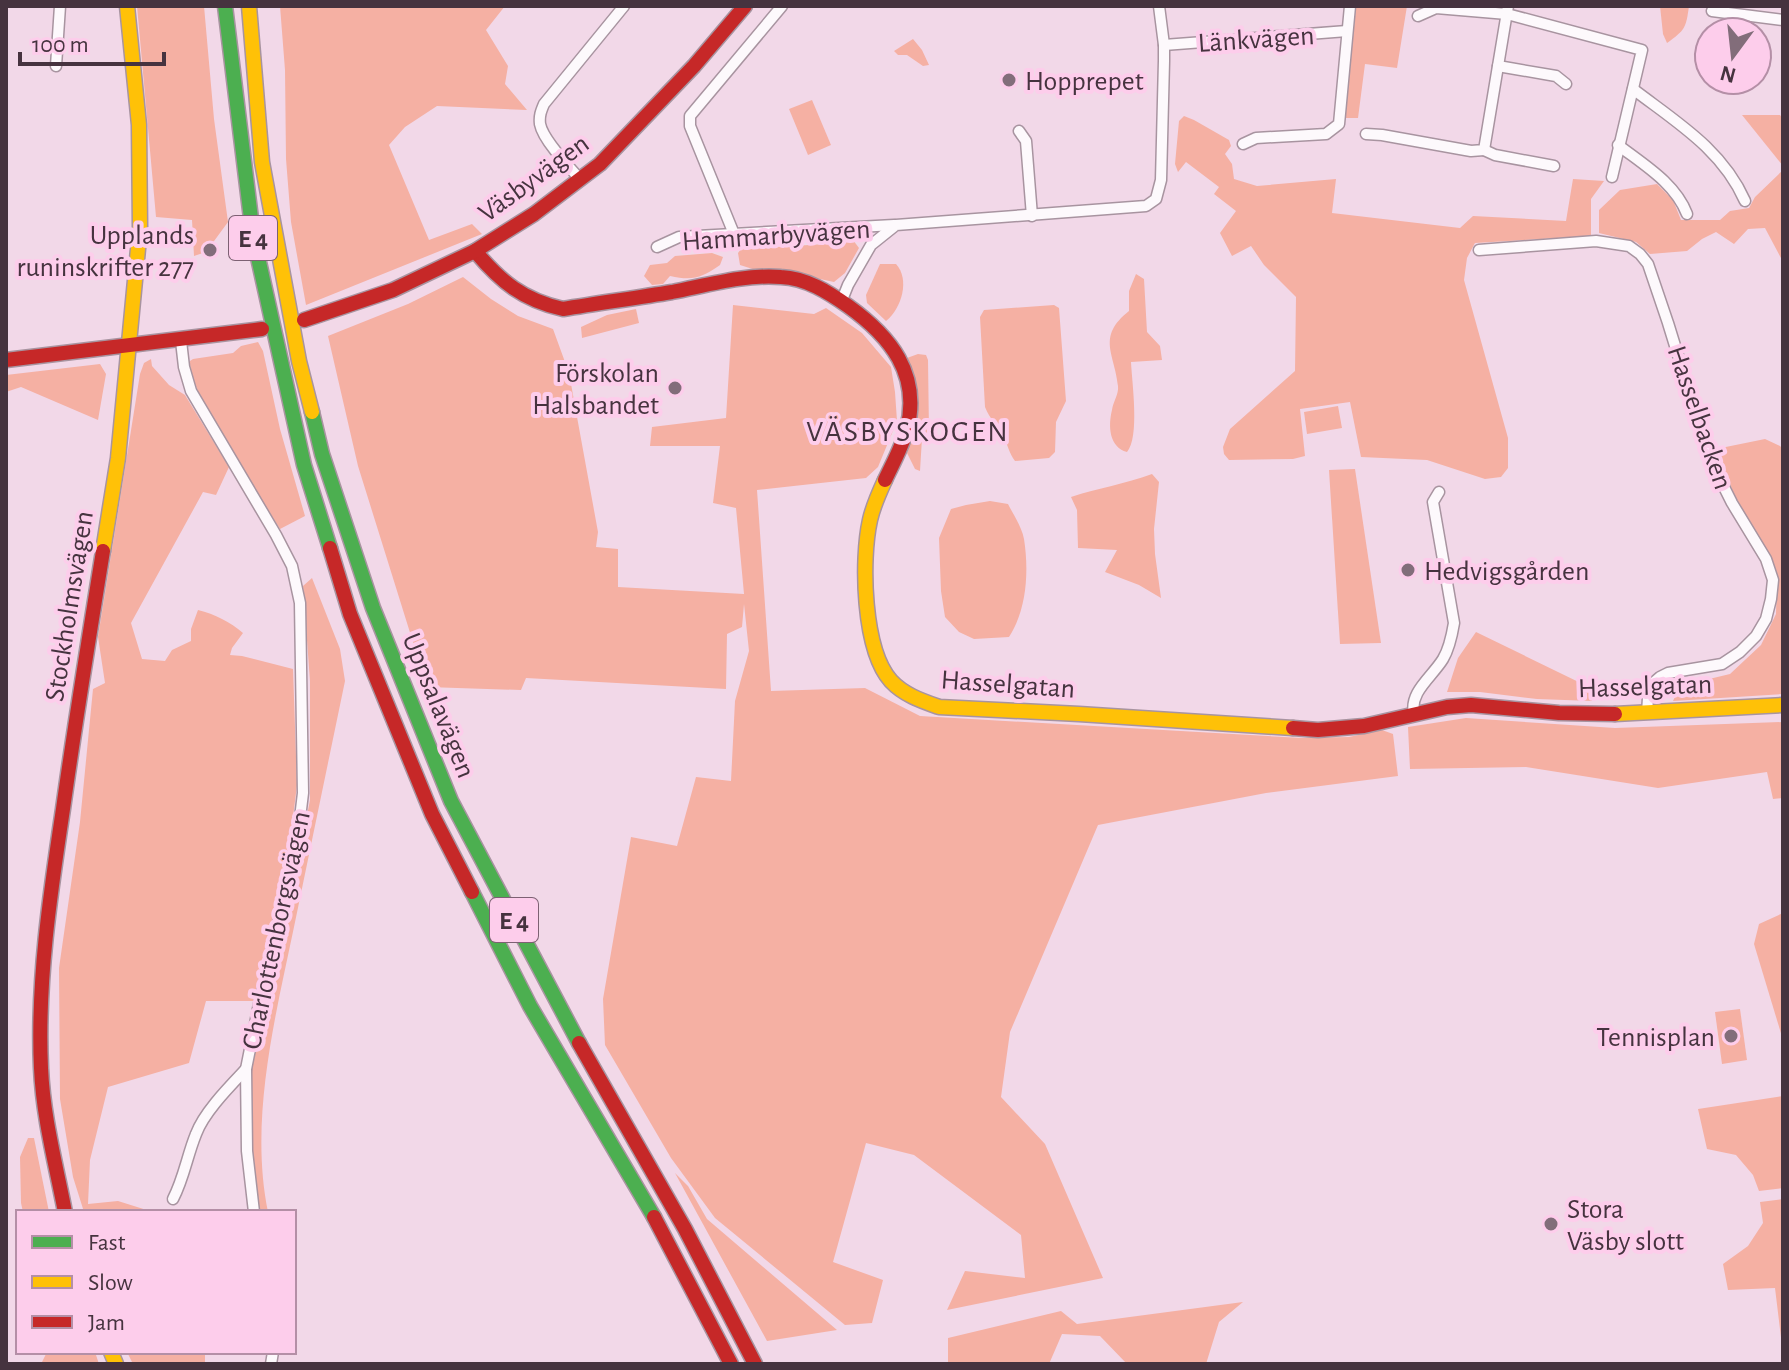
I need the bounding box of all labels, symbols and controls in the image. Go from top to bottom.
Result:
scale bar [20,16,164,66]
north arrow [1693,16,1773,96]
street label: Länkvägen [1197,22,1315,58]
text: 100 m [32,33,89,57]
text: N [1718,62,1738,87]
place label: Hopprepet [1025,68,1144,96]
marker: Hopprepet [1000,71,1018,89]
street label: Väsbyvägen [474,129,595,228]
street label: Hammarbyvägen [681,215,871,257]
road number: E 4 [229,216,277,260]
place label: Upplands runinskrifter 277 [16,222,194,282]
marker: Upplands runinskrifter 277 [201,241,219,259]
street label: Hasselbacken [1661,342,1737,493]
place label: Förskolan Halsbandet [532,360,659,420]
marker: Förskolan Halsbandet [666,379,684,397]
district label: VÄSBYSKOGEN [806,416,1010,447]
street label: Stockholmsvägen [41,509,99,704]
place label: Hedvigsgården [1424,558,1589,586]
marker: Hedvigsgården [1399,561,1417,579]
street label: Uppsalavägen [396,629,480,782]
street label: Hasselgatan [940,666,1076,704]
street label: Hasselgatan [1577,671,1713,703]
street label: Charlottenborgsvägen [238,809,316,1052]
road number: E 4 [490,898,538,942]
place label: Tennisplan [1596,1024,1715,1052]
marker: Tennisplan [1722,1027,1740,1045]
place label: Stora Väsby slott [1567,1196,1684,1256]
legend [16,1210,296,1354]
marker: Stora Väsby slott [1542,1215,1560,1233]
text: Fast [88,1231,126,1255]
text: Slow [88,1271,133,1295]
text: Jam [88,1311,125,1335]

